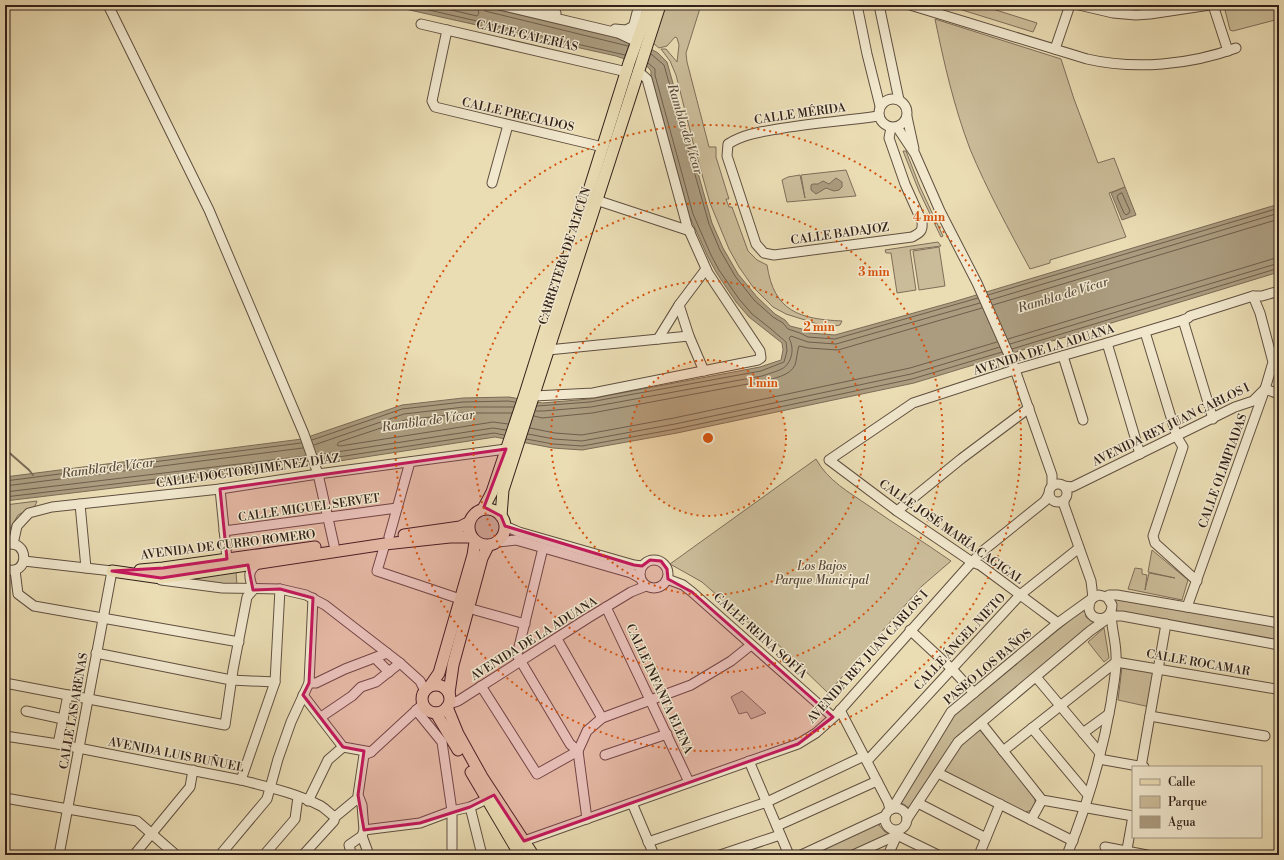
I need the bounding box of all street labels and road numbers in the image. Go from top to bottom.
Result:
street label: CALLE GALERÍAS [475,15,580,55]
street label: CALLE PRECIADOS [460,95,576,135]
street label: CALLE MÉRIDA [753,98,847,128]
street label: CARRETERA DE ALICÚN [534,185,594,327]
street label: CALLE BADAJOZ [790,220,890,248]
street label: AVENIDA DE LA ADUANA [971,321,1117,379]
street label: AVENIDA REY JUAN CARLOS I [1089,380,1253,470]
street label: CALLE OLIMPIADAS [1195,412,1251,530]
street label: CALLE DOCTOR JIMÉNEZ DÍAZ [155,449,341,491]
street label: CALLE JOSÉ MARÍA CAGIGAL [876,475,1027,588]
street label: CALLE MIGUEL SERVET [237,491,381,525]
street label: AVENIDA DE CURRO ROMERO [139,527,316,563]
street label: AVENIDA REY JUAN CARLOS I [804,587,932,727]
street label: CALLE REINA SOFÍA [710,588,812,683]
street label: CALLE ÁNGEL NIETO [910,589,1009,694]
street label: AVENIDA DE LA ADUANA [467,593,601,685]
street label: CALLE INFANTA ELENA [622,622,696,757]
street label: PASEO LOS BAÑOS [940,624,1035,708]
street label: CALLE ROCAMAR [1145,646,1252,680]
street label: CALLE LAS ARENAS [56,651,92,771]
street label: AVENIDA LUIS BUÑUEL [106,732,246,776]

